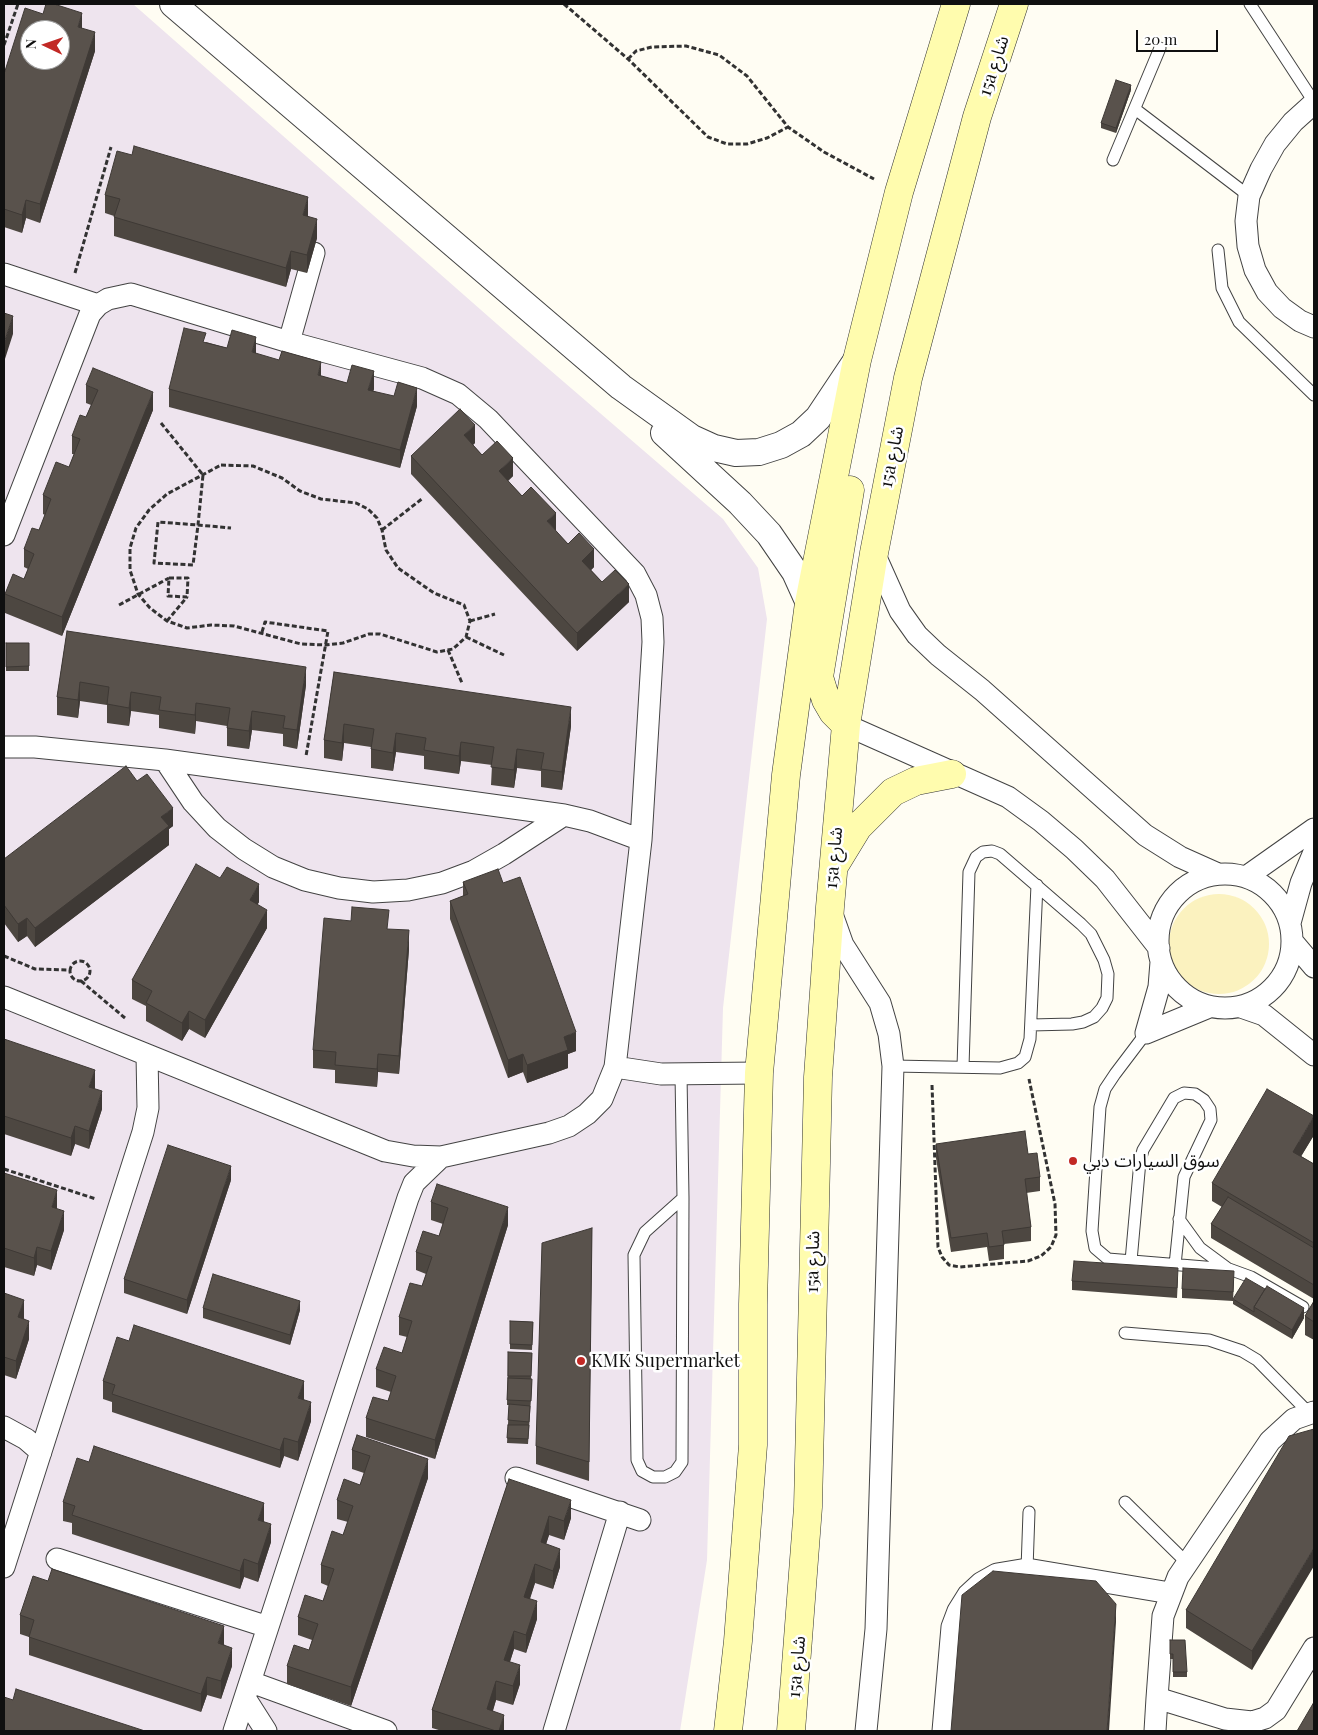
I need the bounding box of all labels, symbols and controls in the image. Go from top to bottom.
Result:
north arrow [20,20,70,70]
scale bar [1138,20,1220,52]
text: 20 m [1144,29,1177,49]
street label: 15a شارع [974,33,1014,99]
text: N [21,39,40,50]
street label: 15a شارع [875,424,909,490]
street label: 15a شارع [821,826,847,890]
place label: سوق السيارات دبي [1083,1150,1220,1172]
marker: سوق السيارات دبي [1067,1155,1079,1167]
street label: 15a شارع [802,1231,824,1293]
place label: KMK Supermarket [591,1350,740,1372]
marker: KMK Supermarket [575,1355,587,1367]
street label: 15a شارع [784,1635,810,1699]

